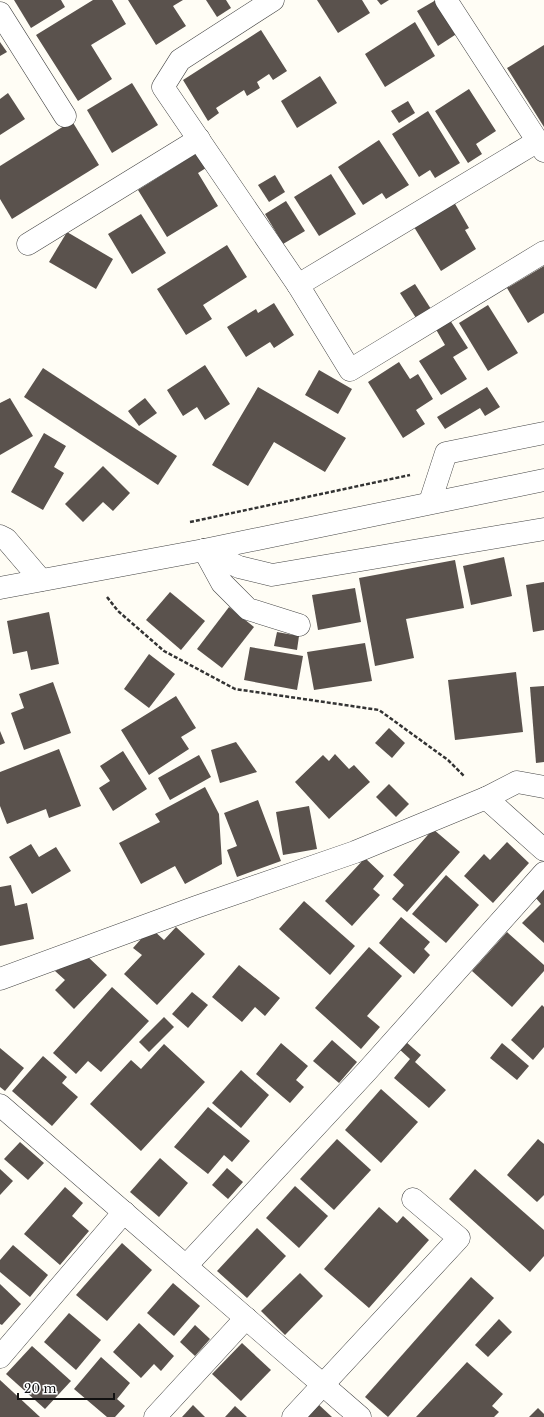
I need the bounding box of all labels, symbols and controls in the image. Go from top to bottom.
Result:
scale bar [18,1375,114,1401]
text: 20 m [24,1381,56,1396]

